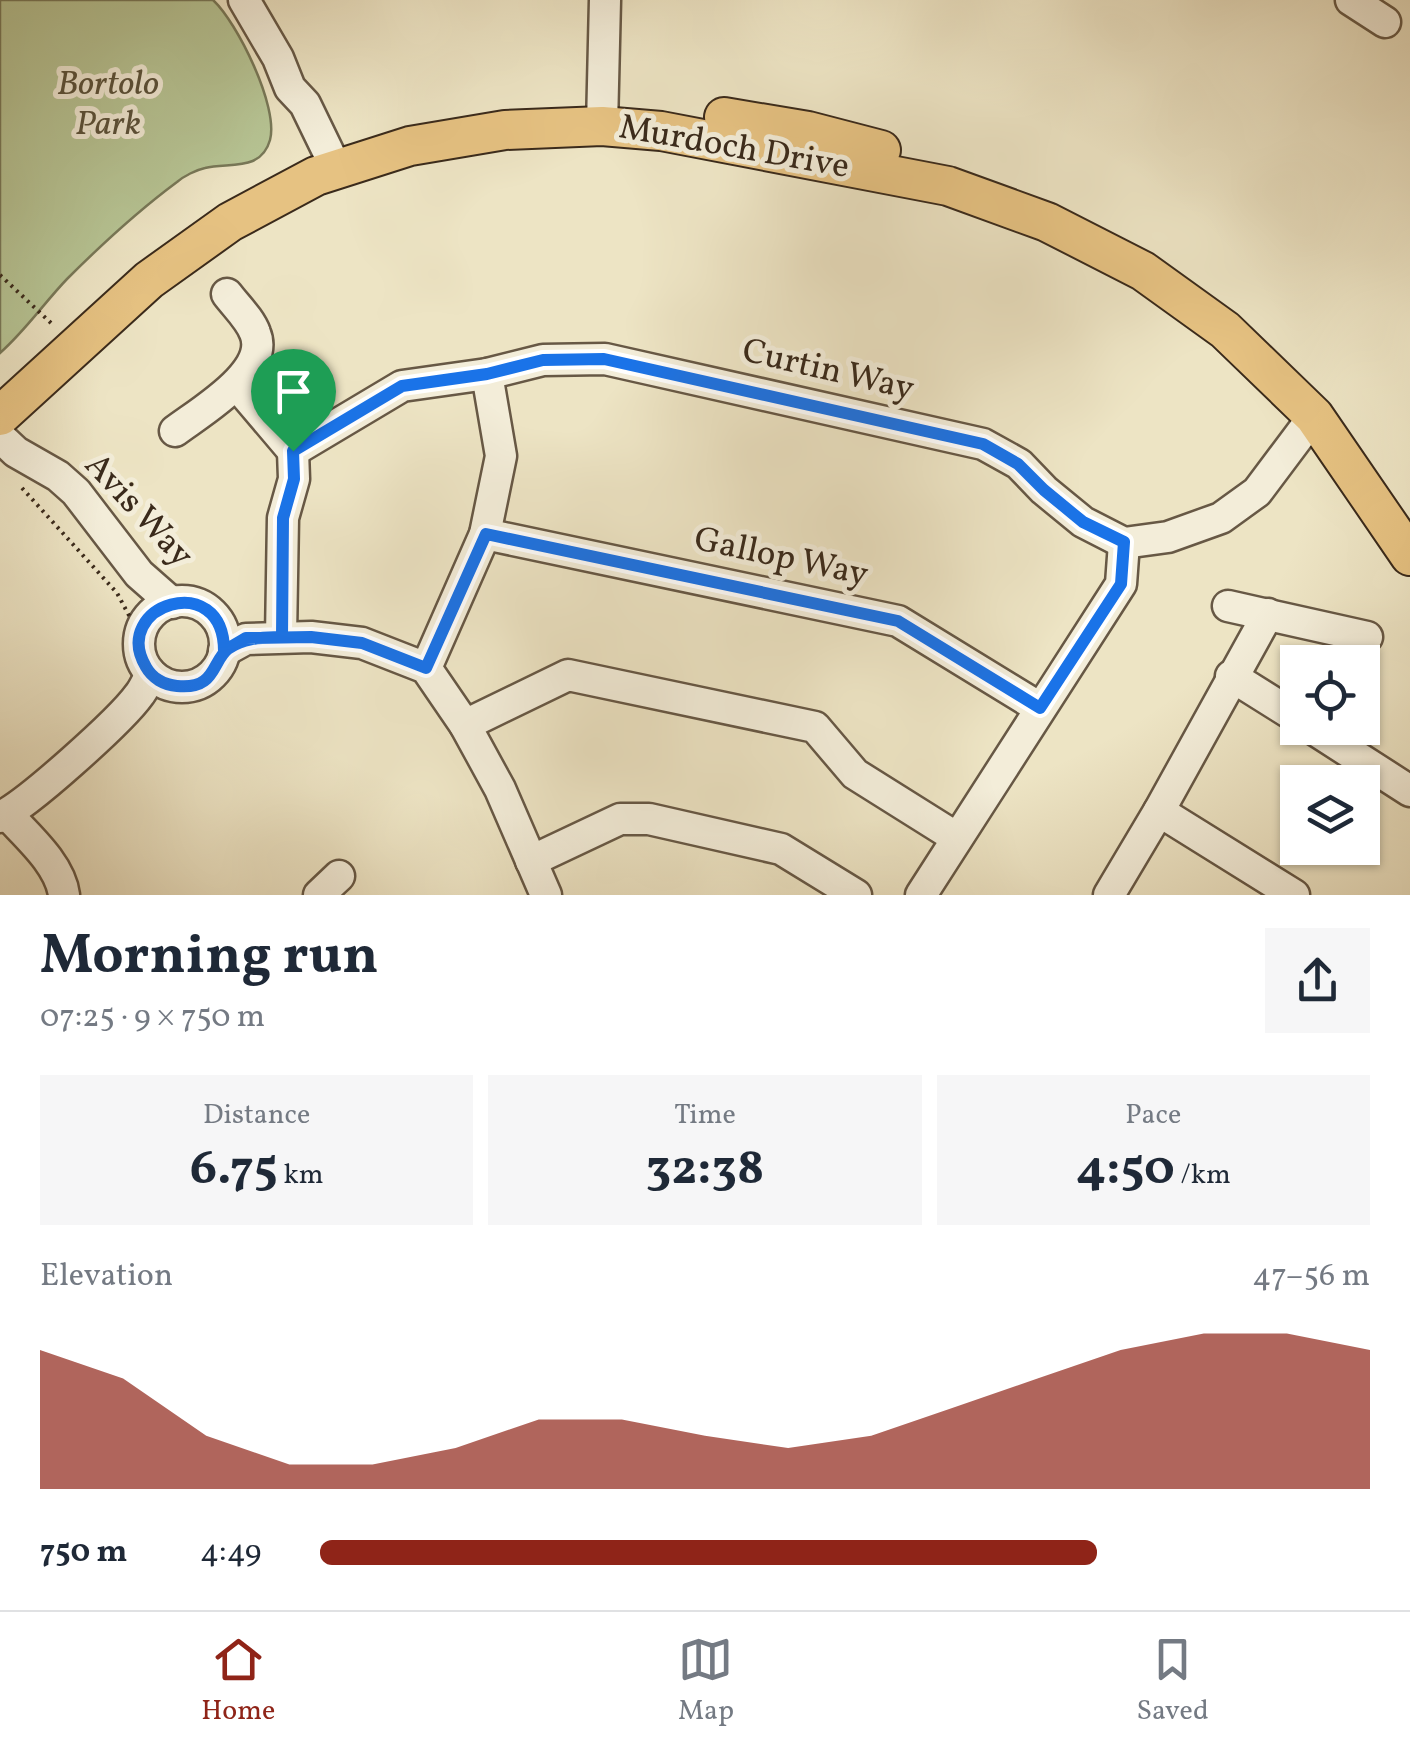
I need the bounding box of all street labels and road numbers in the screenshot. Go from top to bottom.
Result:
street label: Murdoch Drive [615,104,853,192]
street label: Curtin Way [737,328,919,414]
street label: Avis Way [73,443,203,579]
street label: Gallop Way [690,516,872,600]

